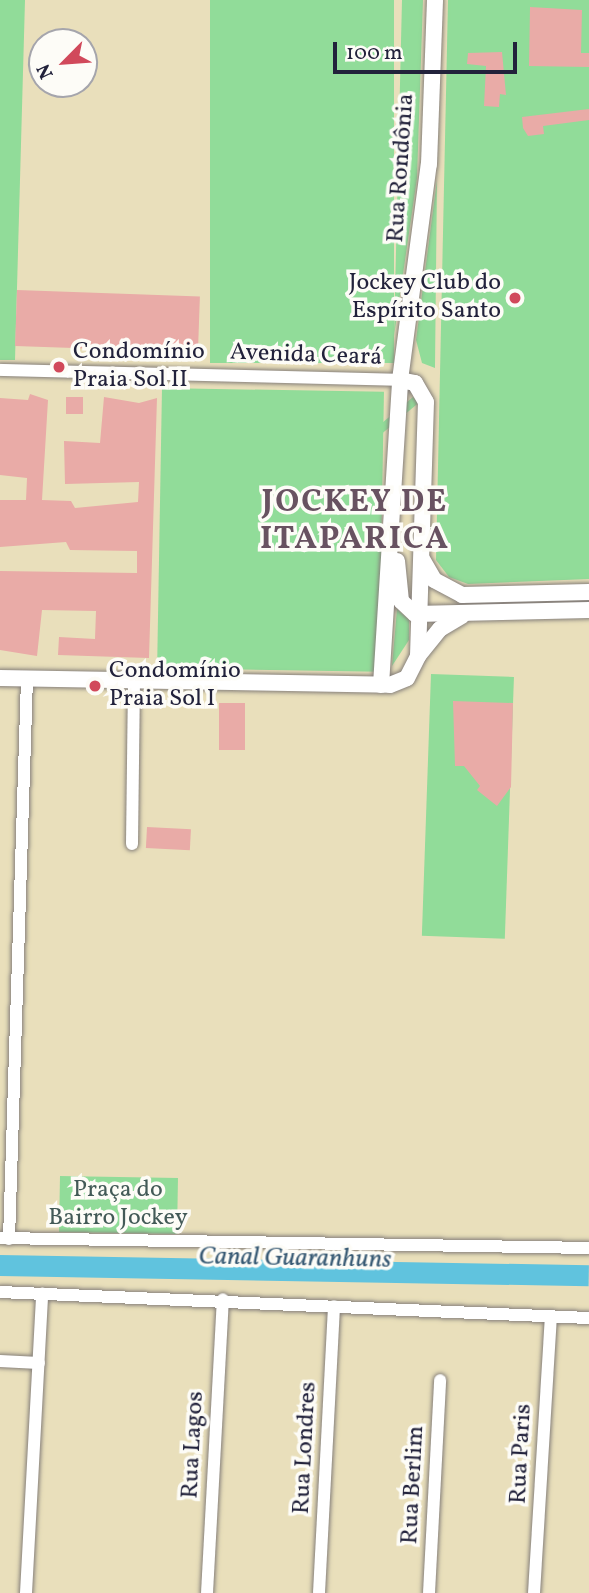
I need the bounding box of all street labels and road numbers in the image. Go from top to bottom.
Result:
street label: Rua Rondônia [382,92,422,244]
street label: Avenida Ceará [229,339,383,373]
street label: Rua Londres [288,1381,324,1515]
street label: Rua Lagos [177,1391,211,1499]
street label: Rua Paris [505,1403,539,1505]
street label: Rua Berlim [397,1425,431,1545]

